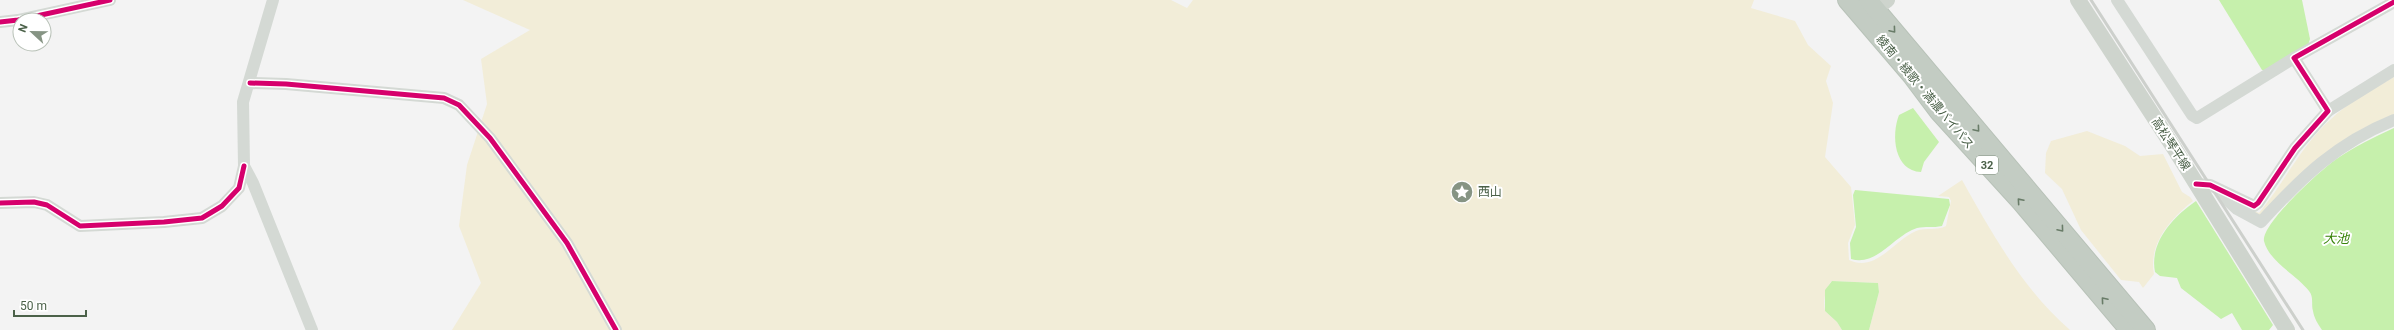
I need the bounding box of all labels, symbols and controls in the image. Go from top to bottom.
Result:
north arrow [12,12,52,52]
text: N [16,22,31,34]
one-way arrow [1888,25,1895,33]
street label: 綾南・綾歌・満濃バイパス [1873,32,1977,152]
street label: 高松琴平線 [2149,115,2193,173]
one-way arrow [1972,125,1979,132]
road number: 32 [1976,156,1998,174]
place icon: 西山 [1449,179,1475,205]
place label: 西山 [1478,185,1502,199]
one-way arrow [2017,198,2024,206]
one-way arrow [2056,224,2063,231]
water label: 大池 [2323,231,2351,246]
scale bar [14,292,86,318]
one-way arrow [2101,298,2108,305]
text: 50 m [20,299,47,313]

